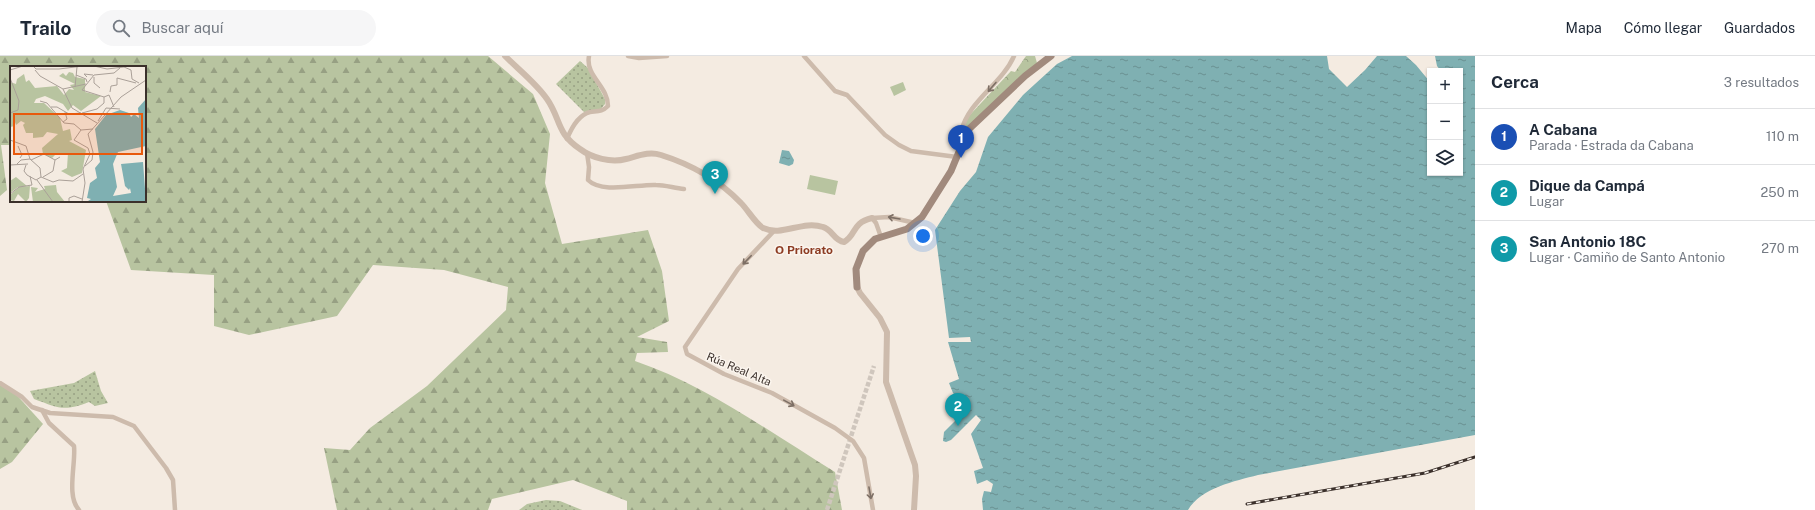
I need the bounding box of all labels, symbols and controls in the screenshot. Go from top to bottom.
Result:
search box [96,10,376,46]
text: Trailo [20,17,72,39]
icon: search [110,17,132,39]
text: Buscar aquí [142,19,223,36]
text: Mapa [1566,20,1602,36]
text: Cómo llegar [1624,20,1702,36]
text: Guardados [1724,20,1795,36]
inset map [10,66,146,202]
map controls [1427,68,1463,176]
button: + [1427,68,1463,104]
text: Cerca [1491,72,1539,92]
text: 3 resultados [1724,75,1799,90]
one-way arrow [987,82,996,92]
button: − [1427,104,1463,140]
text: A Cabana [1529,121,1597,138]
pin: 1 [948,125,974,158]
text: 1 [1501,129,1507,144]
text: 110 m [1766,129,1799,144]
text: Parada · Estrada da Cabana [1529,138,1694,153]
button: layers [1427,140,1463,176]
pin: 3 [702,161,728,194]
text: Dique da Campá [1529,177,1645,194]
text: 2 [1500,185,1508,200]
text: 250 m [1761,185,1799,200]
text: Lugar [1529,194,1564,209]
one-way arrow [888,214,901,222]
your location [913,226,933,246]
text: San Antonio 18C [1529,233,1646,250]
text: 3 [1500,241,1508,256]
text: 270 m [1761,241,1799,256]
district label: O Priorato [775,243,833,257]
text: Lugar · Camiño de Santo Antonio [1529,250,1725,265]
one-way arrow [742,255,751,265]
street label: Rúa Real Alta [705,350,773,388]
pin: 2 [945,393,971,426]
one-way arrow [783,399,795,407]
one-way arrow [866,486,874,499]

